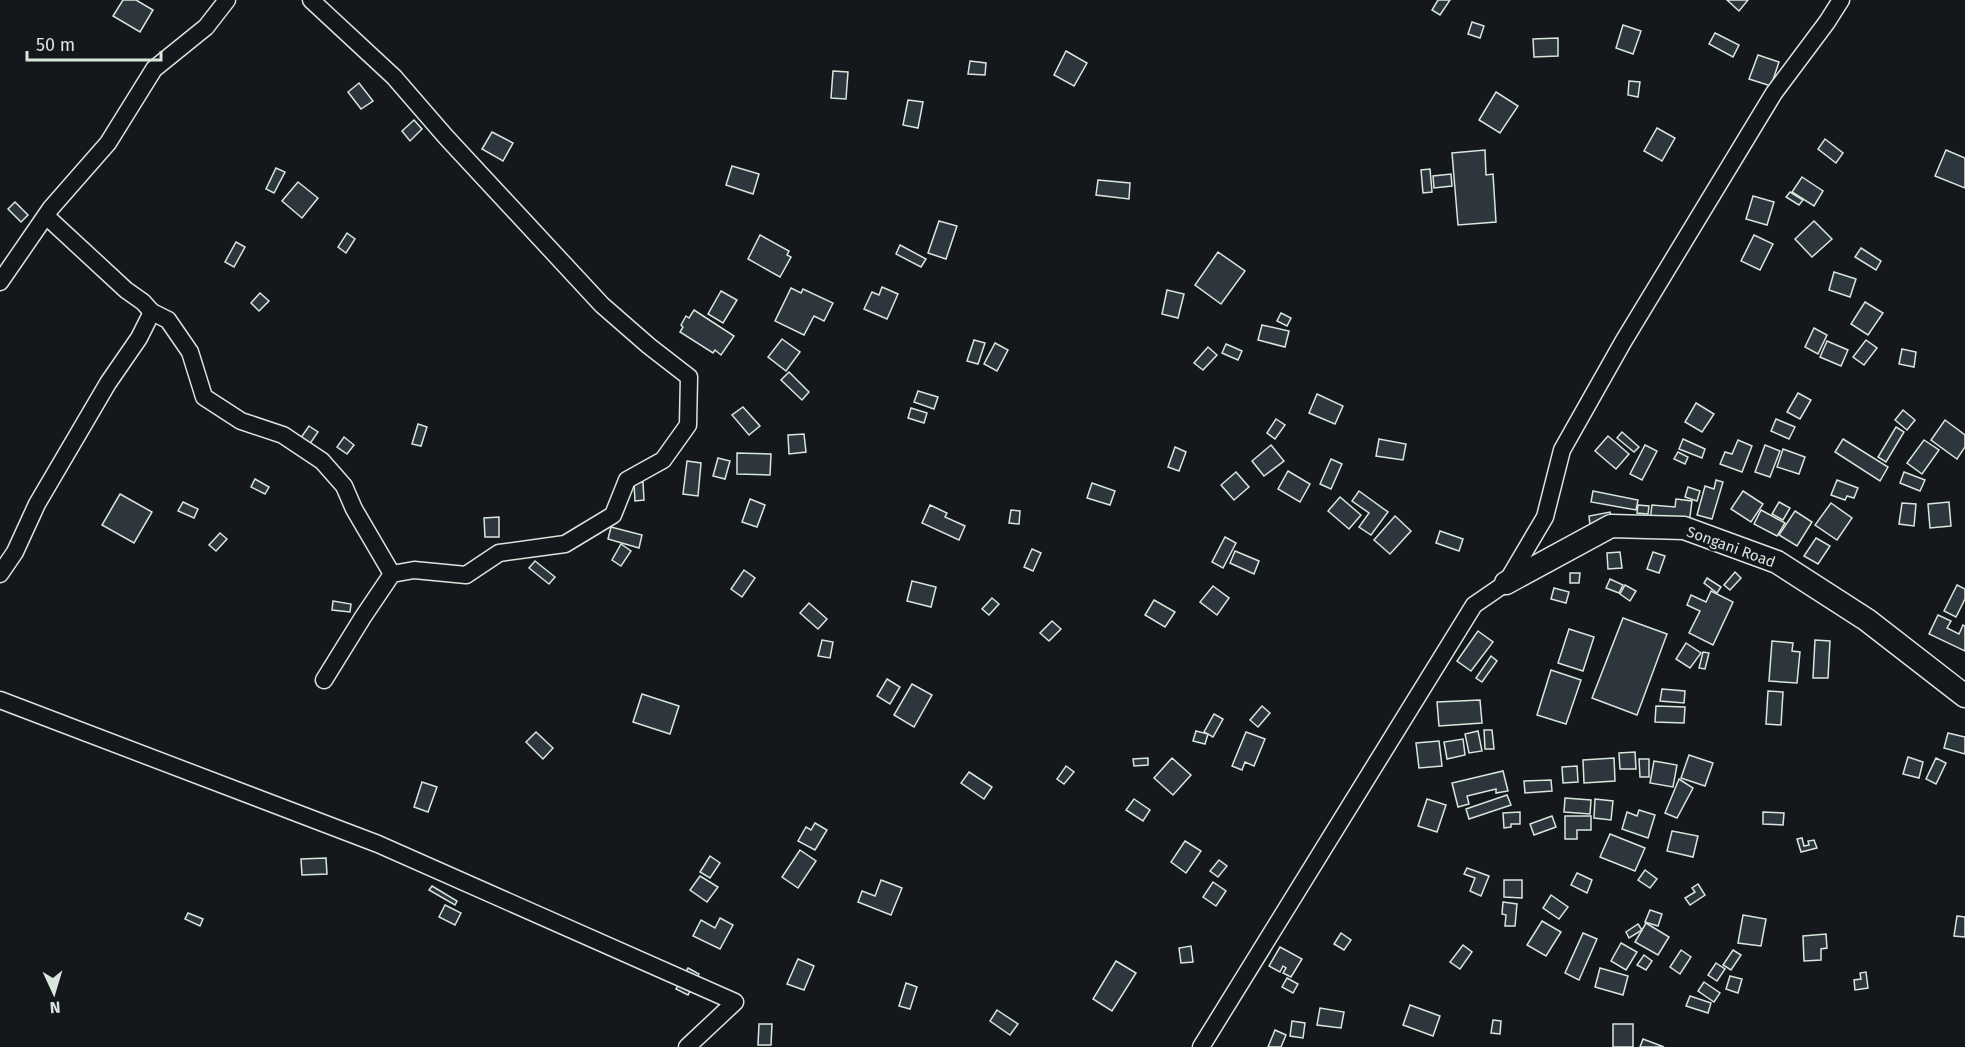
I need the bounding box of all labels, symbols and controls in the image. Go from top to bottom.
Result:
scale bar [27,24,160,62]
text: 50 m [36,34,75,56]
street label: Songani Road [1684,523,1778,571]
north arrow [24,963,84,1023]
text: N [49,998,61,1017]

